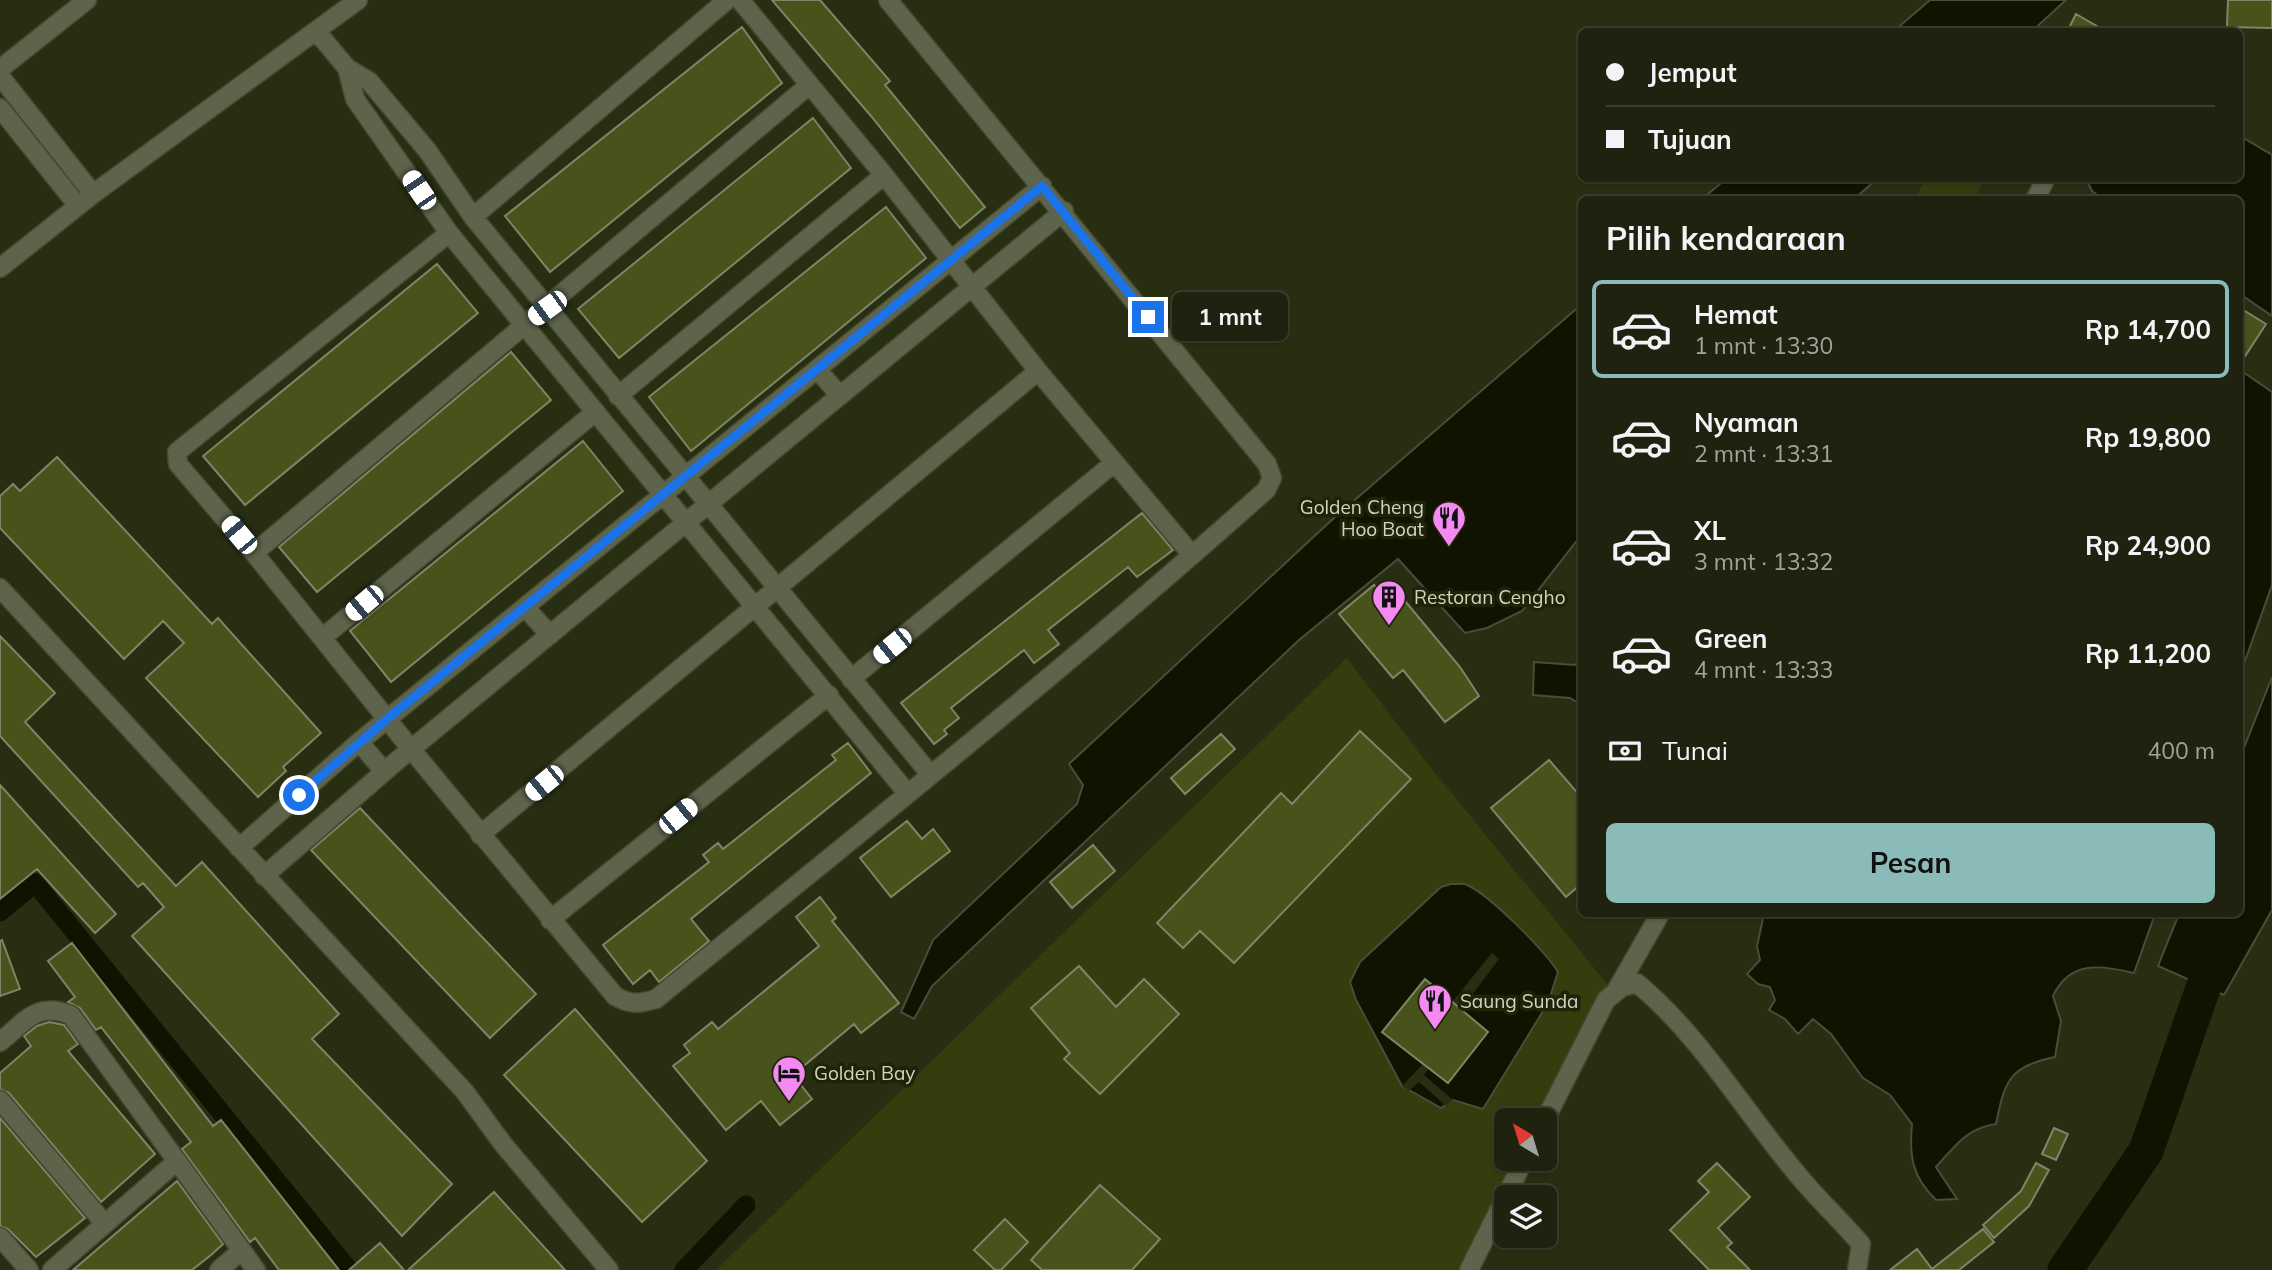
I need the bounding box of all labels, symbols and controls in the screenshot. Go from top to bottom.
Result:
text: Jemput [1648,56,1737,89]
text: Tujuan [1648,123,1732,156]
car [399,167,440,213]
text: Pilih kendaraan [1606,218,1846,258]
car [524,287,571,329]
callout: 1 mnt [1172,292,1288,342]
icon: car [1610,298,1673,361]
text: Hemat [1694,298,1778,331]
route end [1132,301,1164,333]
text: 1 mnt [1198,302,1262,331]
text: Rp 14,700 [2085,313,2211,346]
text: 1 mnt · 13:30 [1694,331,1833,360]
icon: car [1610,406,1673,469]
text: Nyaman [1694,406,1799,439]
text: Rp 19,800 [2085,421,2211,454]
text: 2 mnt · 13:31 [1694,439,1833,468]
place label: Golden Cheng Hoo Boat [1300,495,1424,541]
restaurant icon: Golden Cheng Hoo Boat [1430,499,1468,548]
car [218,512,261,558]
icon: car [1610,514,1673,577]
text: XL [1694,514,1726,547]
text: Rp 24,900 [2085,529,2211,562]
text: 3 mnt · 13:32 [1694,547,1833,576]
building icon: Restoran Cengho [1370,578,1408,627]
car [342,581,387,625]
place label: Restoran Cengho [1414,585,1566,609]
icon: car [1610,622,1673,685]
text: Green [1694,622,1767,655]
car [870,625,915,667]
text: Rp 11,200 [2085,637,2211,670]
text: 4 mnt · 13:33 [1694,655,1833,684]
icon: cash [1606,732,1644,770]
text: Tunai [1662,734,1728,767]
text: 400 m [2147,736,2215,765]
car [522,762,567,804]
route start [283,779,315,811]
car [656,795,701,837]
button: Pesan [1606,823,2215,903]
restaurant icon: Saung Sunda [1416,982,1454,1031]
place label: Saung Sunda [1460,989,1578,1013]
hotel icon: Golden Bay [770,1054,808,1103]
place label: Golden Bay [814,1061,915,1085]
north arrow [1494,1108,1558,1171]
map controls [1494,1108,1557,1248]
button: layers [1494,1185,1557,1248]

